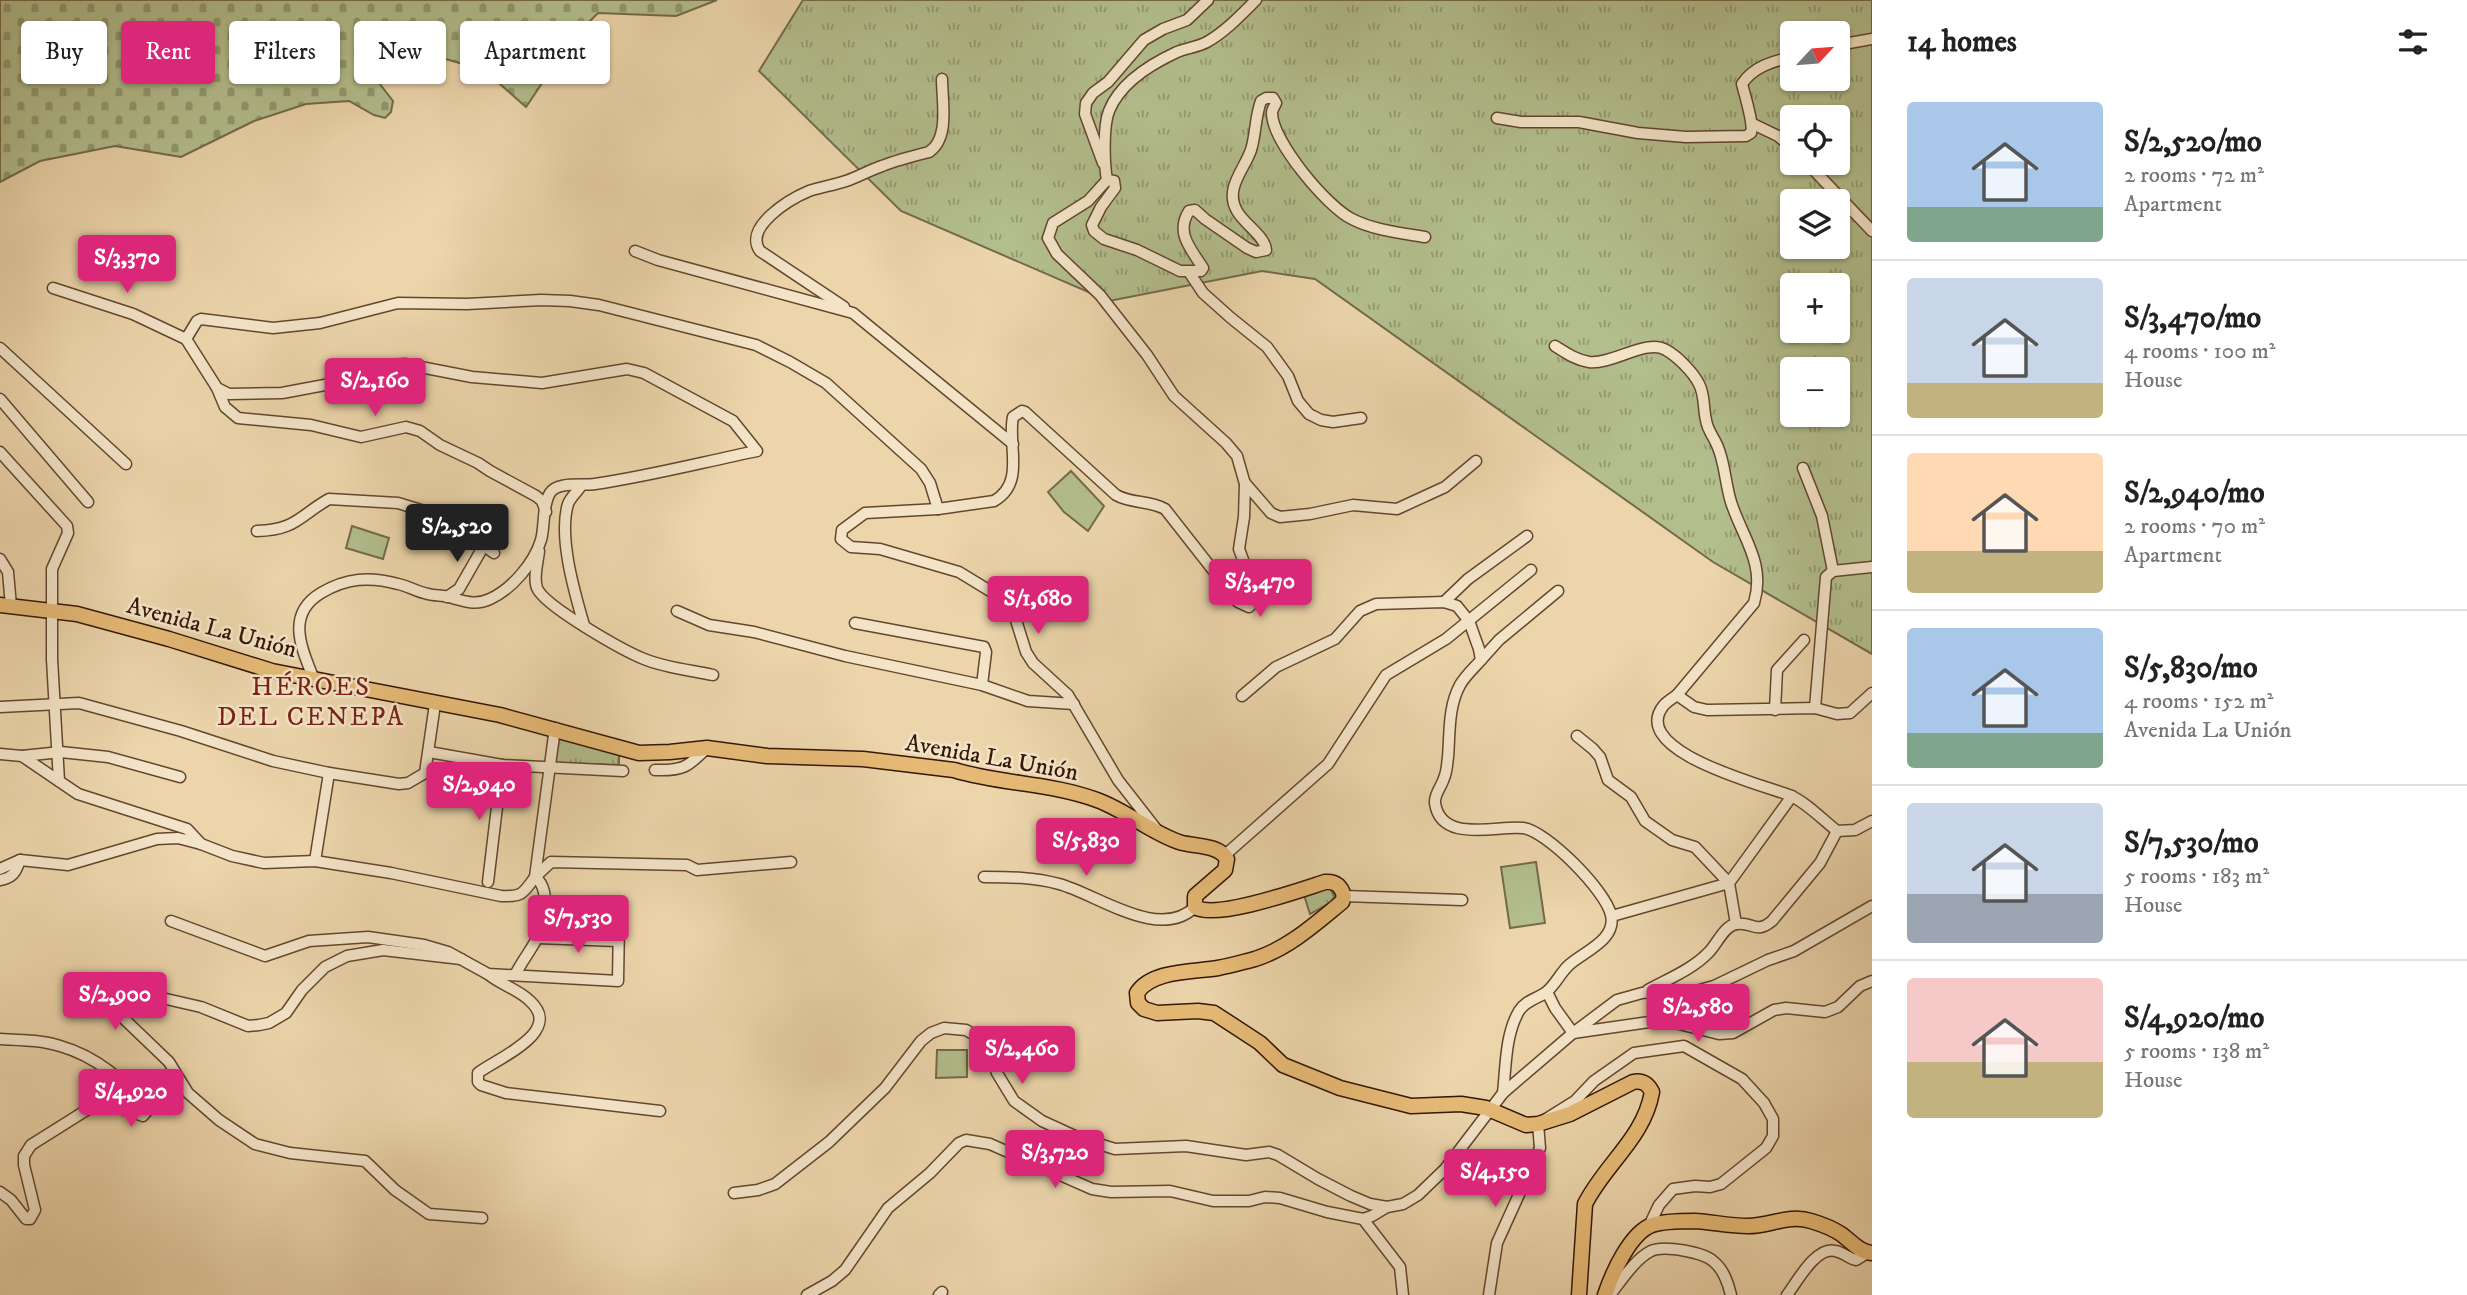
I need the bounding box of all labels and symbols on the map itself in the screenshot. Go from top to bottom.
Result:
north arrow [1780,21,1850,91]
pin: S/3,370 [62,236,192,295]
pin: S/2,160 [310,358,440,418]
pin: S/2,520 [392,504,522,564]
pin: S/3,470 [1195,560,1325,619]
pin: S/1,680 [973,576,1103,636]
street label: Avenida La Unión [123,591,301,665]
district label: HÉROES DEL CENEPA [217,671,405,734]
street label: Avenida La Unión [903,728,1081,788]
pin: S/2,940 [414,762,544,822]
pin: S/5,830 [1021,818,1151,878]
pin: S/7,530 [513,895,643,955]
pin: S/2,900 [50,972,180,1032]
pin: S/2,580 [1633,984,1763,1044]
pin: S/2,460 [957,1026,1087,1086]
pin: S/4,920 [66,1070,196,1129]
pin: S/3,720 [990,1130,1120,1190]
pin: S/4,150 [1430,1150,1560,1209]

